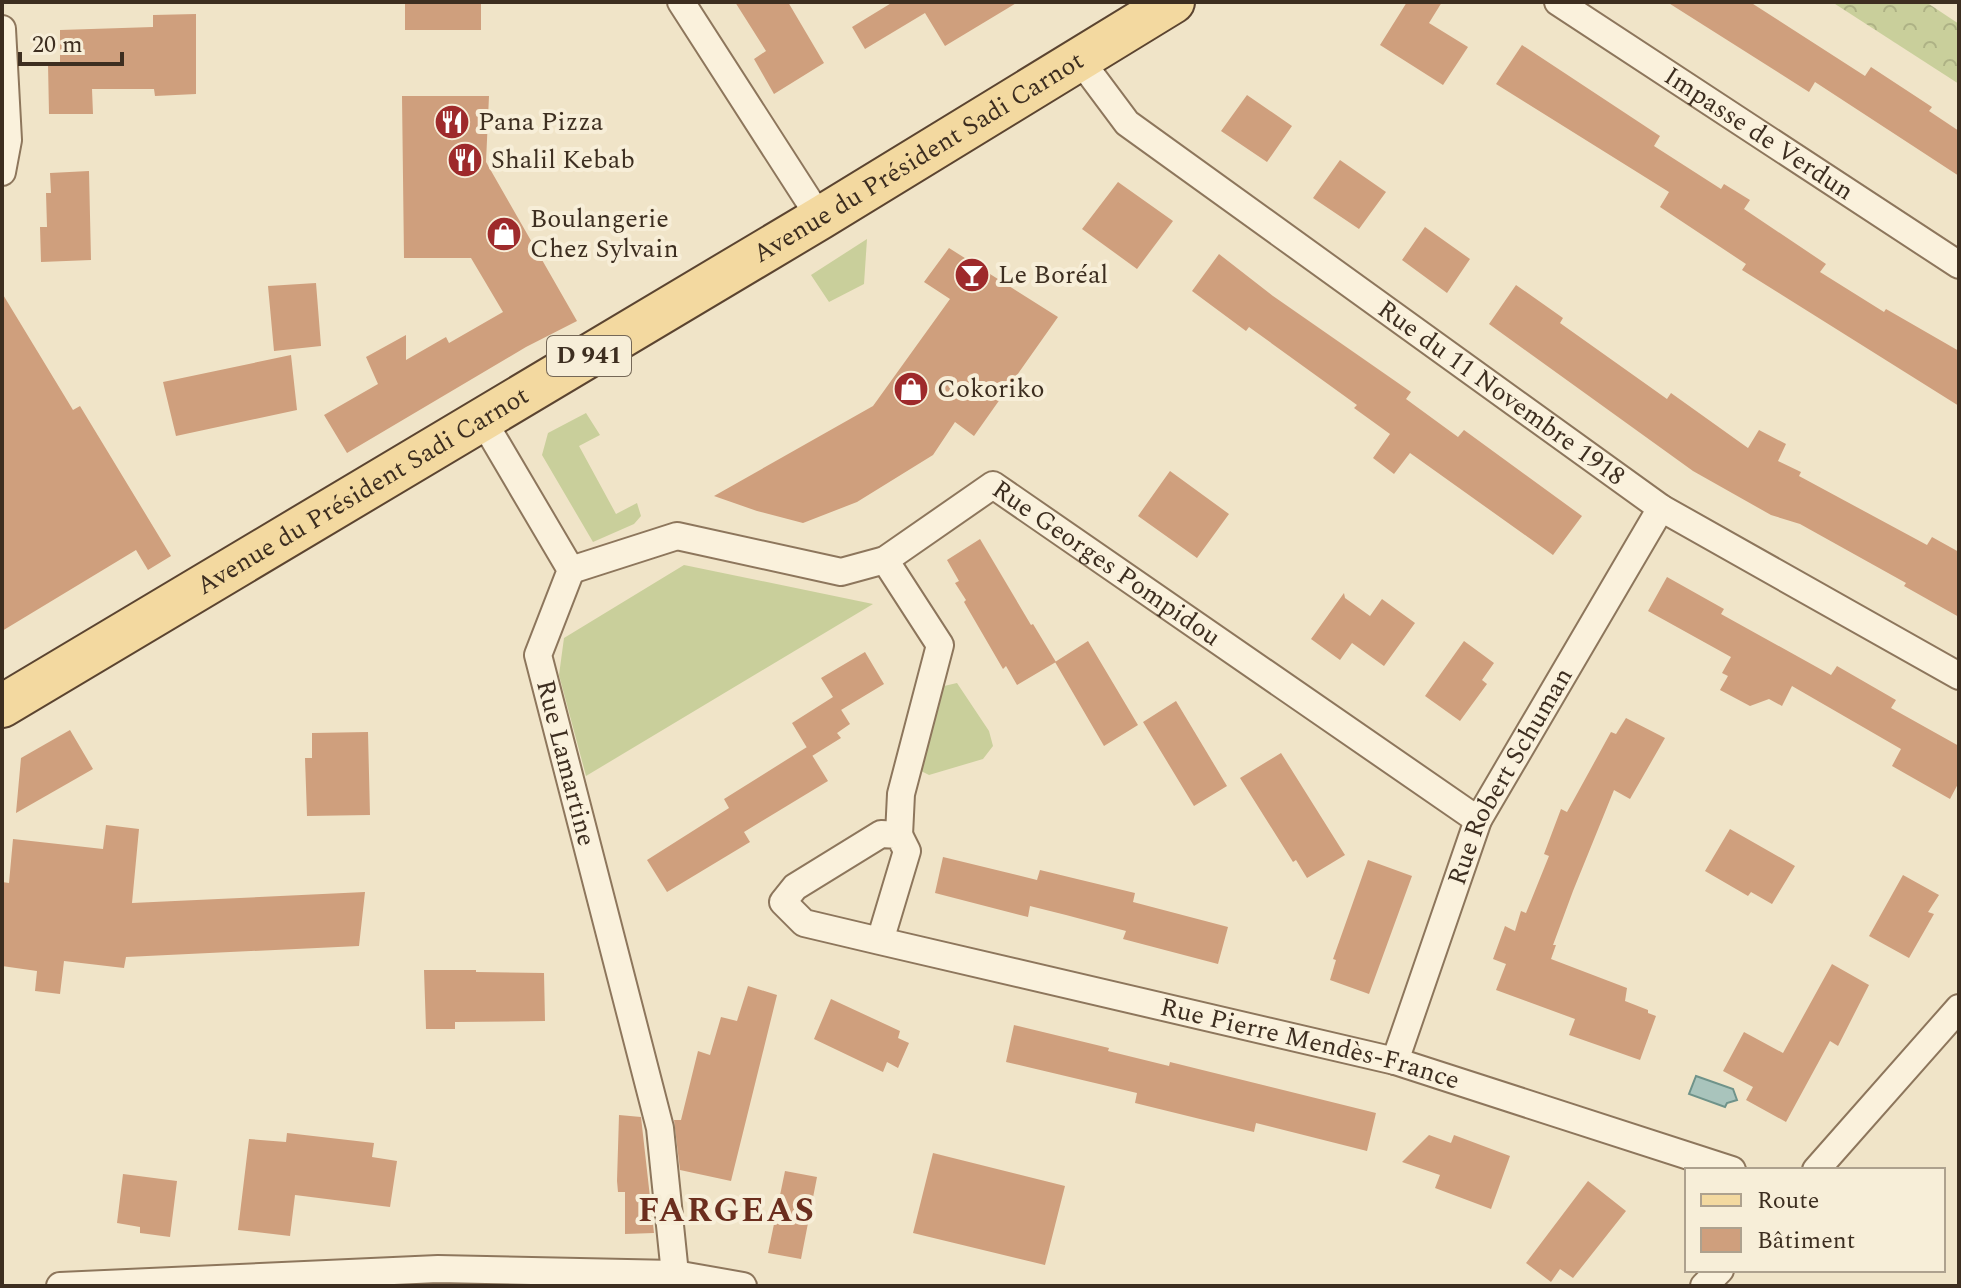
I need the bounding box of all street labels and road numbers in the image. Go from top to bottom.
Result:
street label: Avenue du Président Sadi Carnot [745,41,1092,274]
street label: Impasse de Verdun [1656,57,1862,211]
street label: Rue du 11 Novembre 1918 [1369,290,1633,496]
road number: D 941 [547,336,631,376]
street label: Avenue du Président Sadi Carnot [189,376,537,606]
street label: Rue Georges Pompidou [984,470,1229,657]
street label: Rue Robert Schuman [1437,660,1583,891]
street label: Rue Lamartine [525,676,607,851]
street label: Rue Pierre Mendès-France [1156,987,1465,1101]

